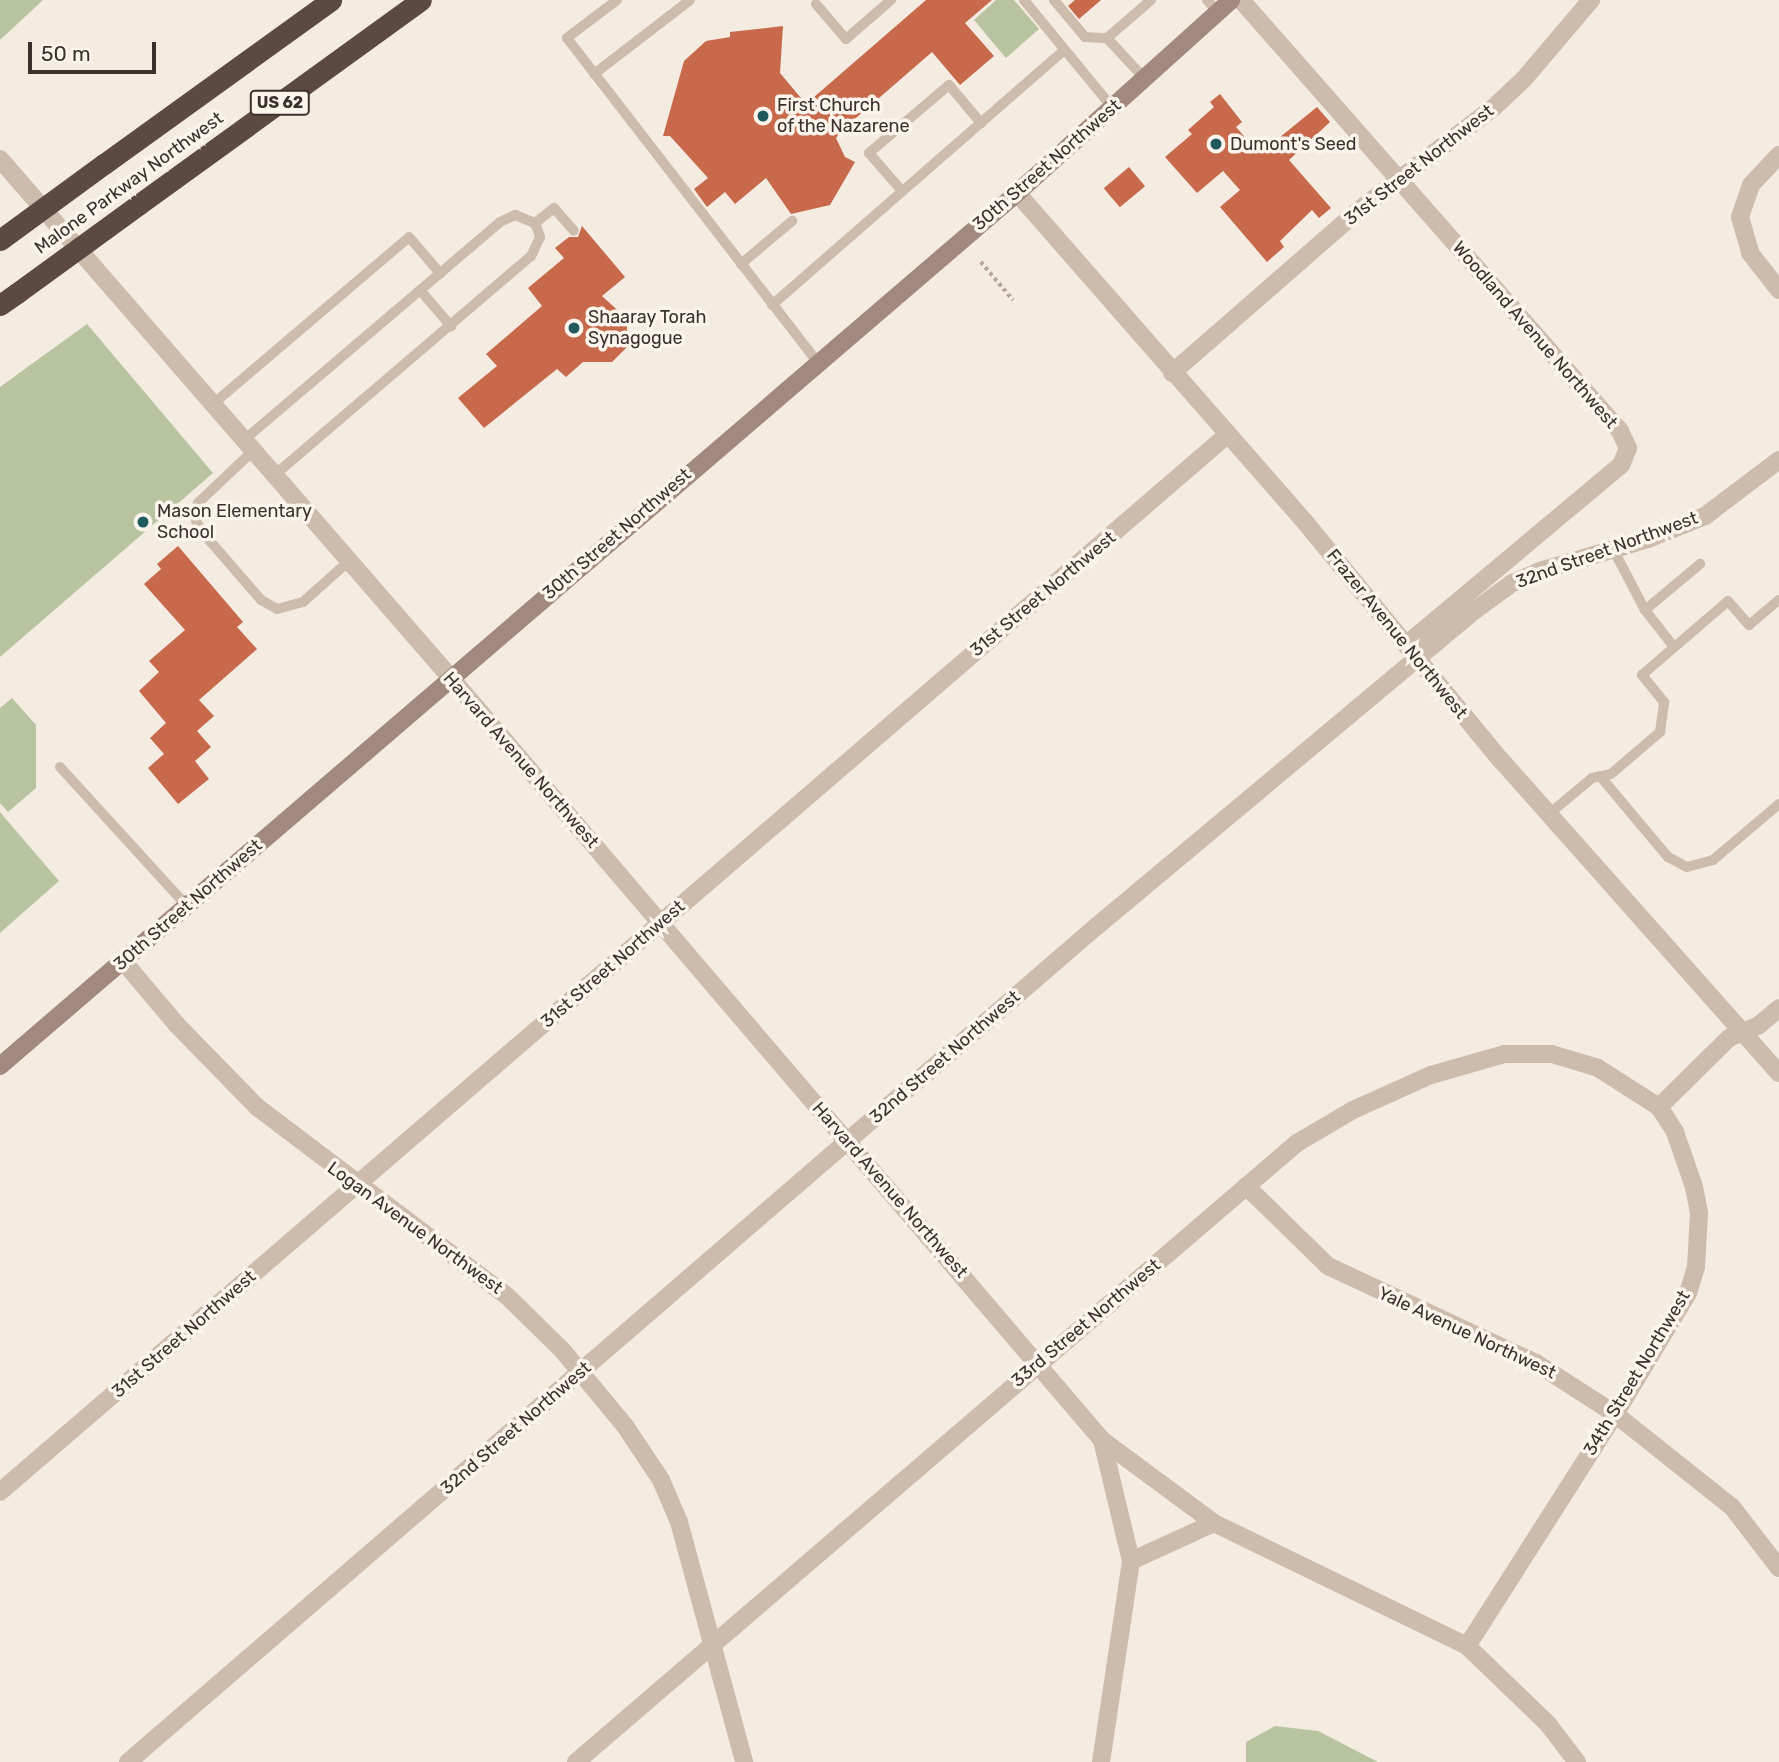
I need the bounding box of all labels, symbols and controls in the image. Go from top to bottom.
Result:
scale bar [32,28,159,72]
text: 50 m [41,41,91,66]
road number: US 62 [248,90,312,116]
place label: First Church of the Nazarene [777,95,910,138]
street label: 30th Street Northwest [969,95,1125,235]
street label: 31st Street Northwest [1340,100,1498,230]
street label: Malone Parkway Northwest [30,107,228,259]
marker: First Church of the Nazarene [755,108,771,124]
place label: Dumont's Seed [1230,133,1357,155]
marker: Dumont's Seed [1208,136,1224,152]
street label: Woodland Avenue Northwest [1448,237,1622,433]
place label: Shaaray Torah Synagogue [588,307,707,350]
marker: Shaaray Torah Synagogue [566,320,582,336]
street label: 30th Street Northwest [539,464,695,604]
place label: Mason Elementary School [157,501,312,544]
street label: 32nd Street Northwest [1513,507,1701,593]
marker: Mason Elementary School [135,514,151,530]
street label: 31st Street Northwest [966,527,1120,661]
street label: Frazer Avenue Northwest [1322,545,1472,723]
street label: Harvard Avenue Northwest [439,667,603,853]
street label: 30th Street Northwest [110,835,266,975]
street label: 31st Street Northwest [537,896,689,1032]
street label: 32nd Street Northwest [866,986,1024,1128]
street label: Harvard Avenue Northwest [808,1097,972,1283]
street label: Logan Avenue Northwest [323,1157,507,1299]
street label: 33rd Street Northwest [1007,1254,1165,1392]
street label: 31st Street Northwest [108,1266,260,1402]
street label: Yale Avenue Northwest [1374,1282,1560,1384]
street label: 34th Street Northwest [1579,1286,1695,1460]
street label: 32nd Street Northwest [437,1357,595,1499]

